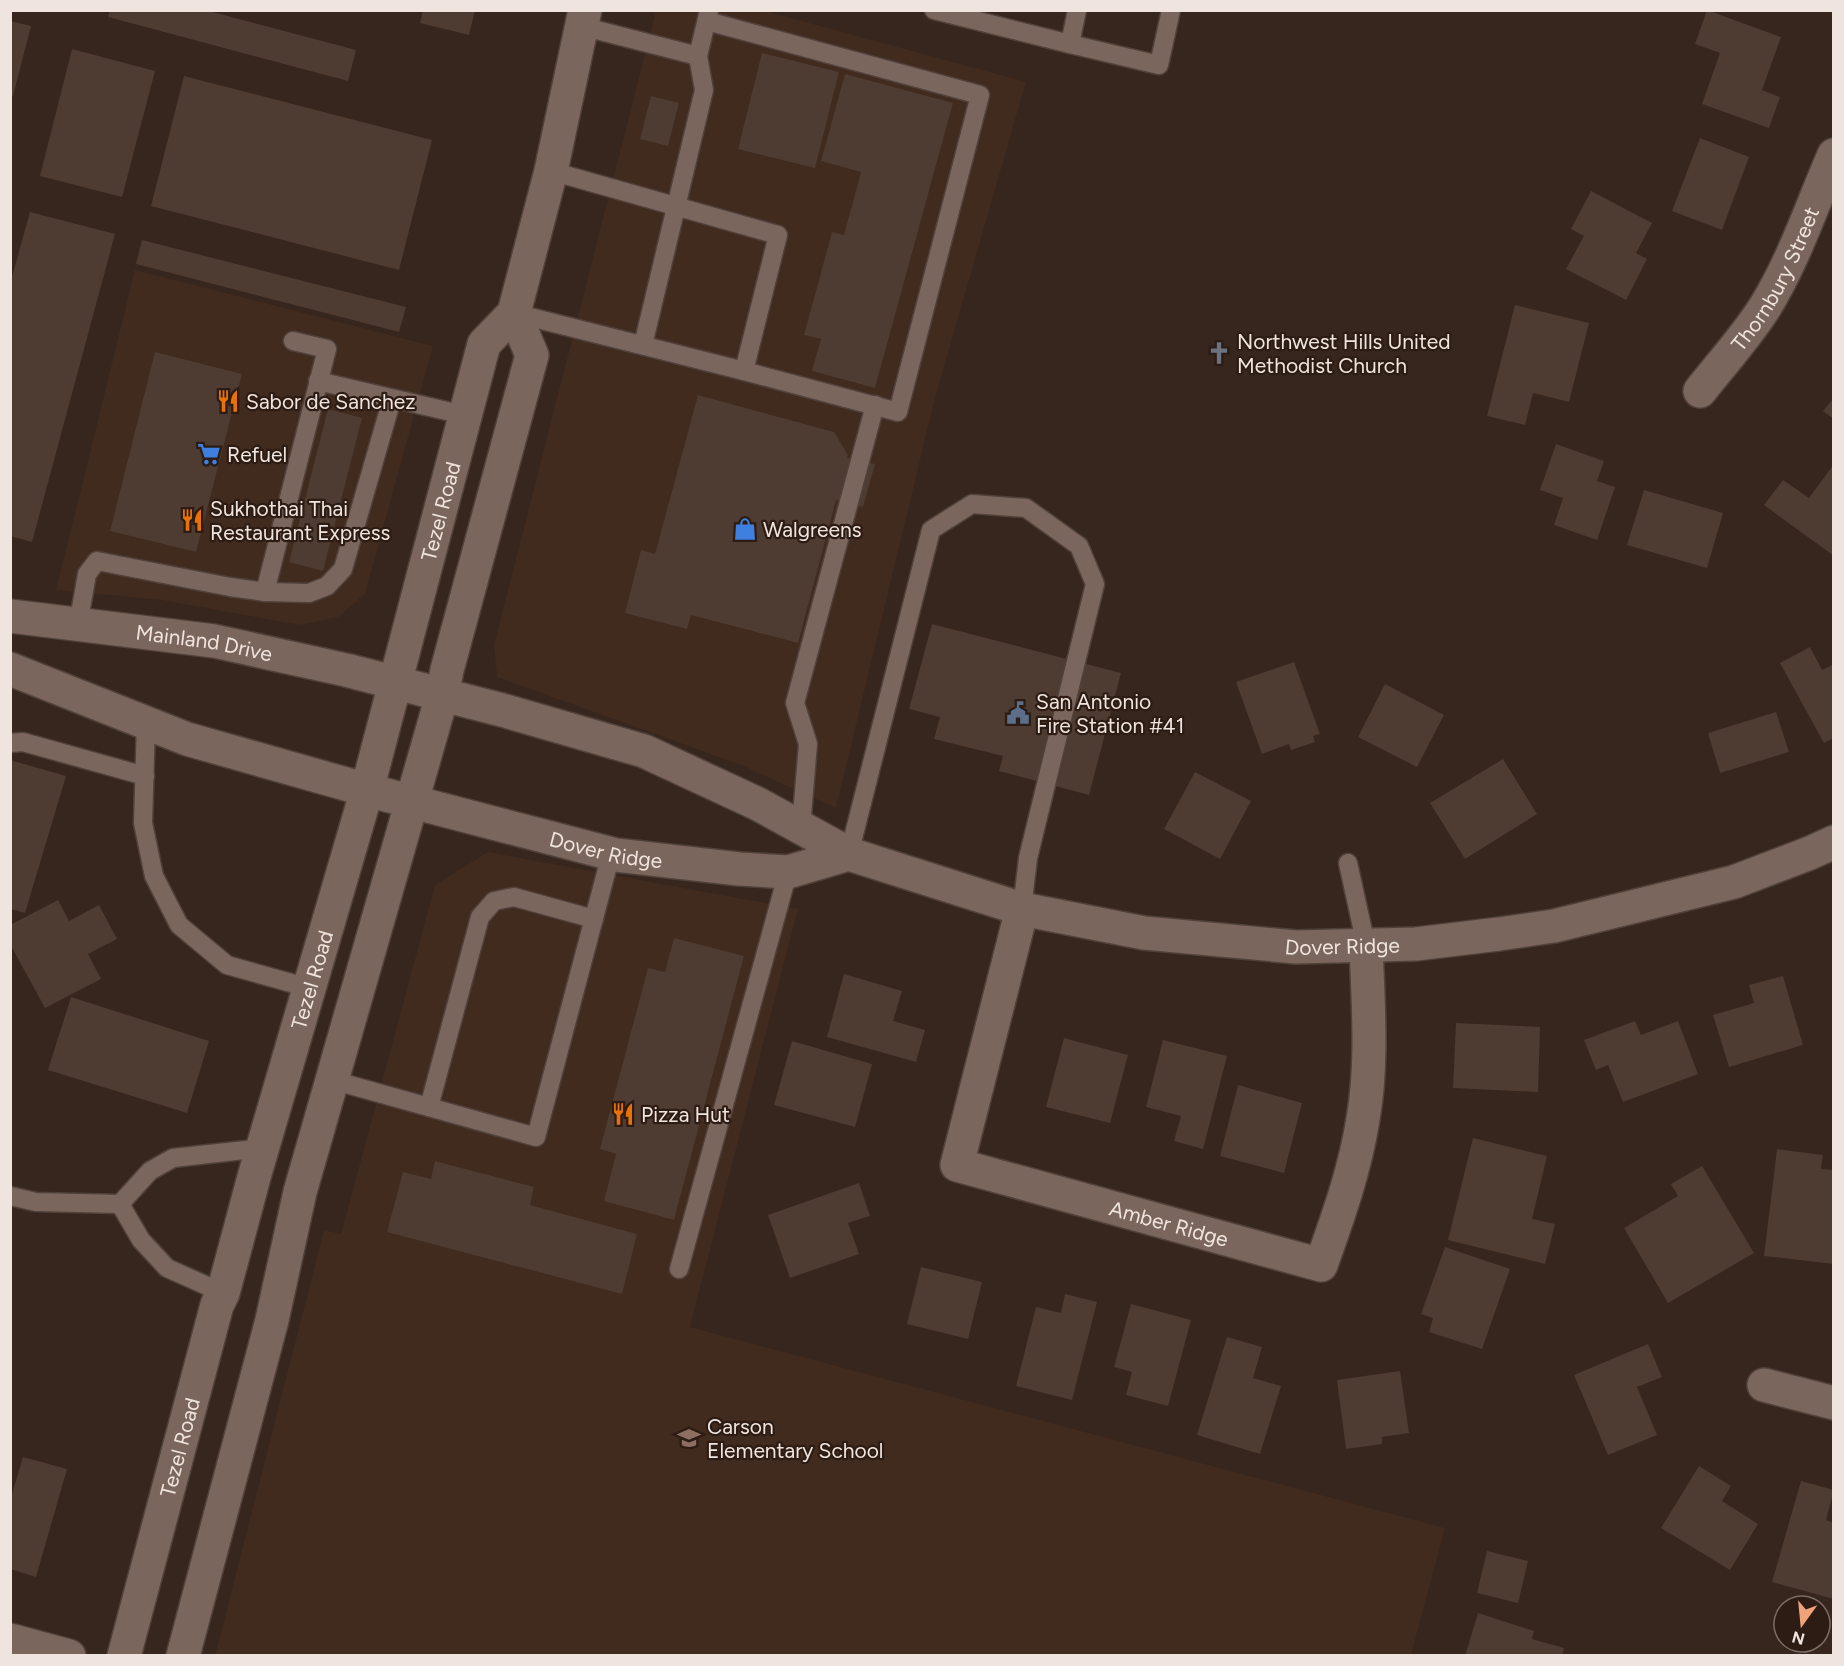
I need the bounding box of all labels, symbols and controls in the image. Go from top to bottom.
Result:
street label: Thornbury Street [1725,203,1824,356]
place label: Northwest Hills United Methodist Church [1237,329,1451,378]
church icon: Northwest Hills United Methodist Church [1206,340,1232,366]
restaurant icon: Sabor de Sanchez [215,388,241,414]
place label: Sabor de Sanchez [246,389,416,414]
supermarket icon: Refuel [196,441,222,467]
place label: Refuel [227,442,287,467]
street label: Tezel Road [415,459,465,564]
place label: Sukhothai Thai Restaurant Express [210,496,390,545]
restaurant icon: Sukhothai Thai Restaurant Express [179,507,205,533]
shop icon: Walgreens [732,516,758,542]
place label: Walgreens [763,517,862,542]
street label: Mainland Drive [134,619,275,666]
place label: San Antonio Fire Station #41 [1036,689,1184,738]
public building icon: San Antonio Fire Station #41 [1005,700,1031,726]
street label: Dover Ridge [547,826,664,873]
street label: Tezel Road [285,927,338,1032]
street label: Dover Ridge [1284,932,1400,960]
restaurant icon: Pizza Hut [610,1101,636,1127]
place label: Pizza Hut [641,1102,730,1127]
street label: Amber Ridge [1107,1195,1231,1252]
street label: Tezel Road [154,1395,204,1500]
place label: Carson Elementary School [707,1414,883,1463]
school or university icon: Carson Elementary School [676,1425,702,1451]
north arrow [1772,1594,1832,1654]
text: N [1790,1627,1807,1649]

